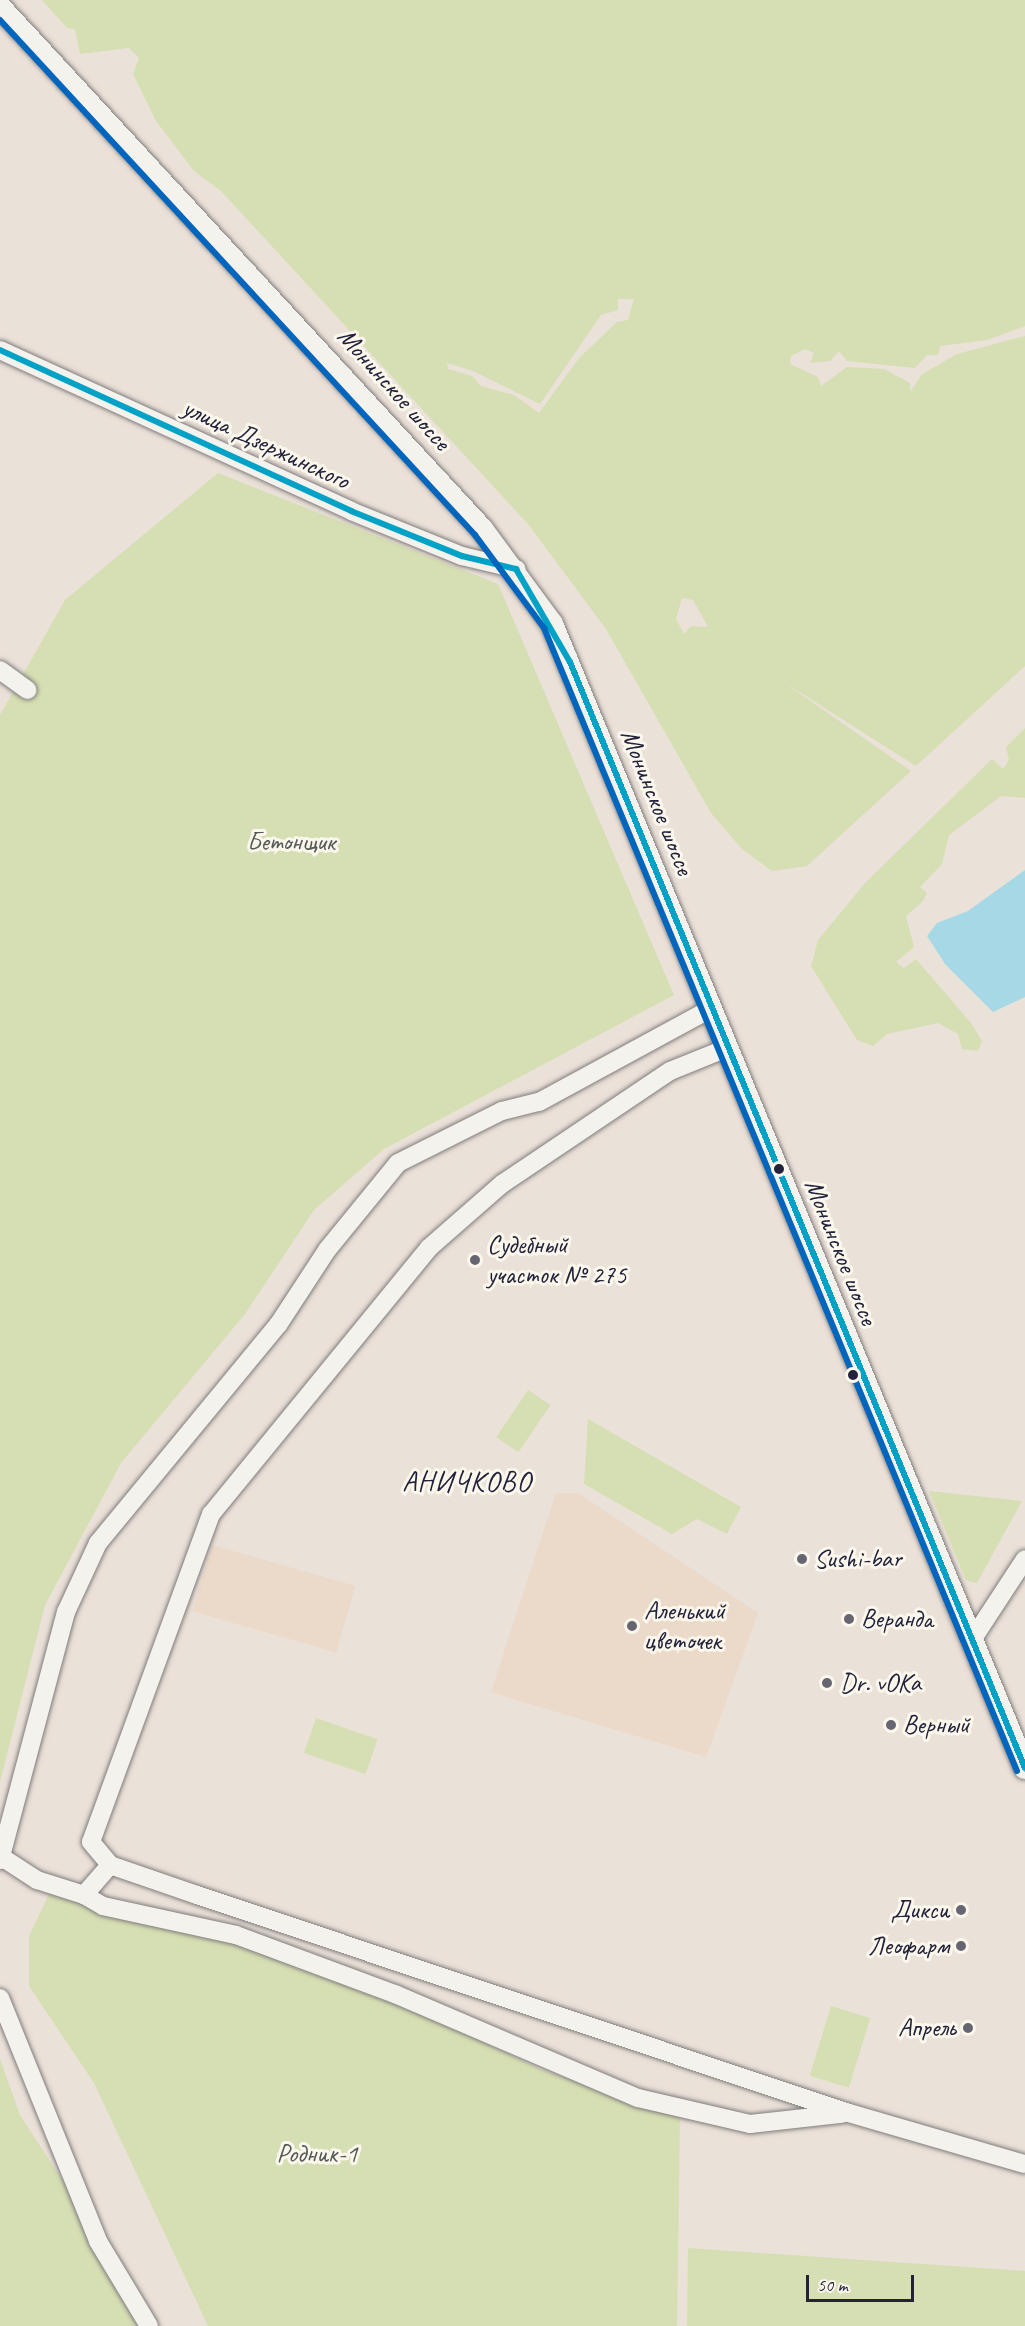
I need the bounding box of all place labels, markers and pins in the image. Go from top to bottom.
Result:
unlabelled marker [773,1163,785,1175]
place label: Судебный участок № 275 [487,1229,626,1290]
marker: Судебный участок № 275 [468,1253,482,1267]
unlabelled marker [847,1369,859,1381]
place label: Sushi-bar [814,1543,902,1575]
marker: Sushi-bar [795,1552,809,1566]
place label: Аленький цветочек [644,1595,725,1656]
place label: Веранда [861,1603,933,1635]
marker: Веранда [842,1612,856,1626]
marker: Аленький цветочек [625,1619,639,1633]
place label: Dr. vOKa [840,1667,921,1699]
marker: Dr. vOKa [818,1674,836,1692]
place label: Верный [903,1709,970,1741]
marker: Верный [884,1718,898,1732]
place label: Дикси [891,1894,949,1926]
marker: Дикси [954,1903,968,1917]
place label: Леофарм [868,1930,949,1962]
marker: Леофарм [954,1939,968,1953]
place label: Апрель [898,2012,956,2044]
marker: Апрель [961,2021,975,2035]

